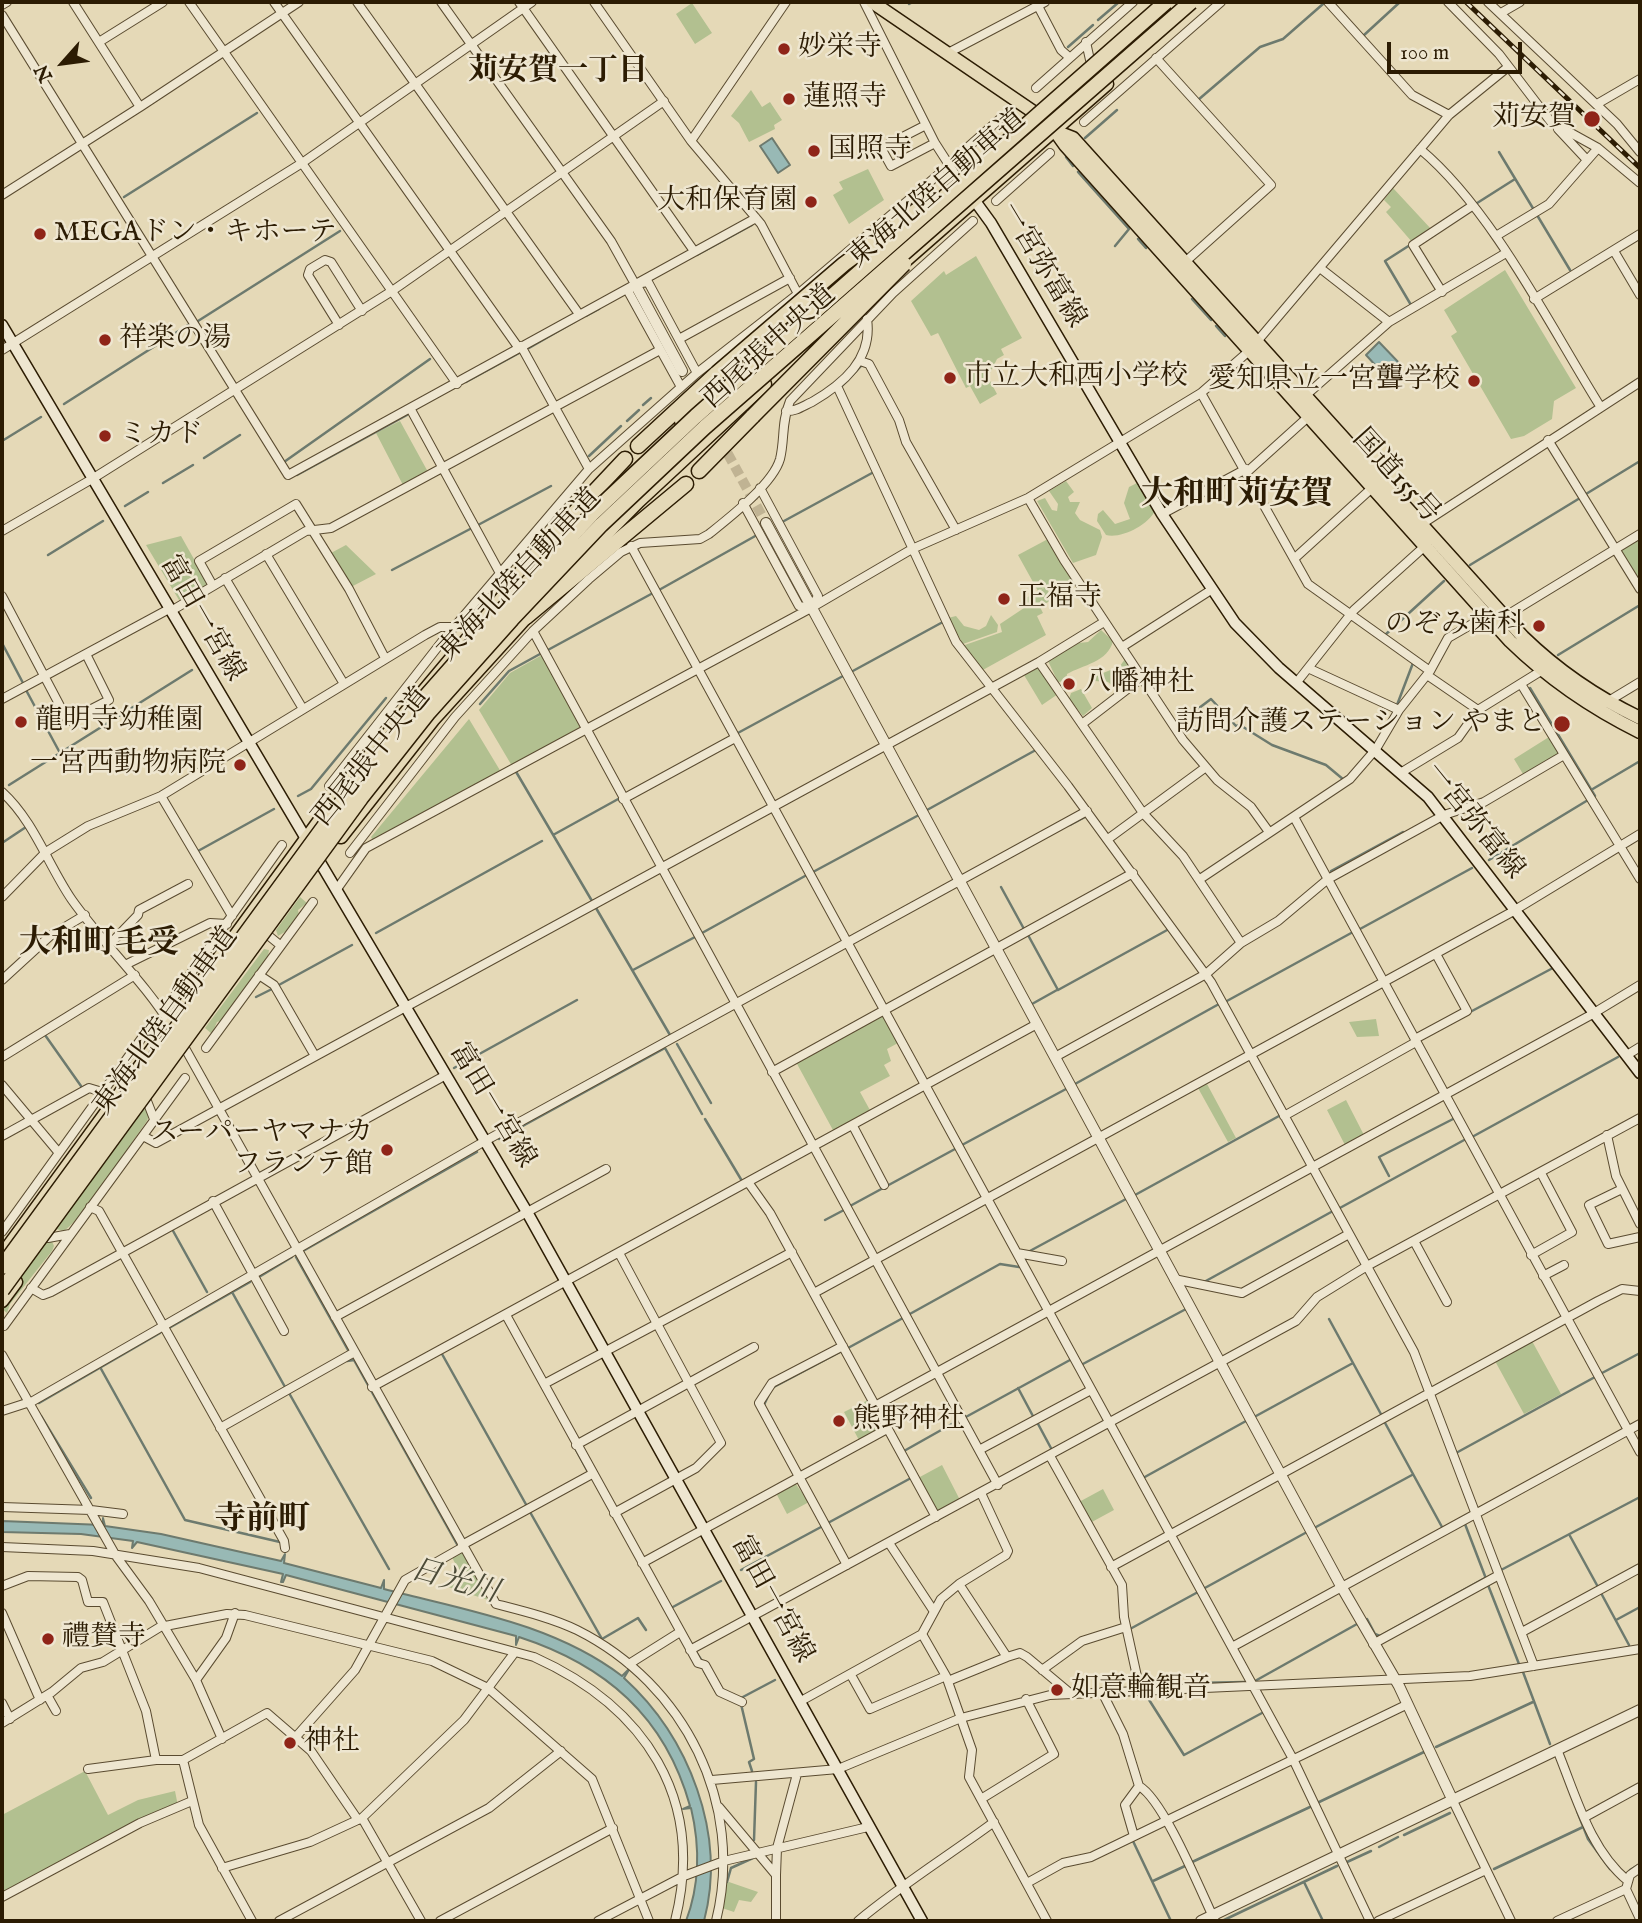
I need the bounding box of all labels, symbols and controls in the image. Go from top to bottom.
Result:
north arrow [28,28,98,98]
scale bar [1390,28,1525,72]
place label: 妙栄寺 [798,32,882,66]
text: 100 m [1400,40,1449,67]
marker: 妙栄寺 [776,41,792,57]
district label: 苅安賀一丁目 [468,55,648,91]
text: N [30,60,59,86]
place label: 蓮照寺 [803,82,887,116]
marker: 蓮照寺 [781,91,797,107]
place label: 苅安賀 [1492,102,1576,136]
street label: 東海北陸自動車道 [842,104,1034,276]
marker: 苅安賀 [1582,109,1602,129]
place label: 国照寺 [828,134,912,168]
marker: 国照寺 [806,143,822,159]
place label: 大和保育園 [657,185,797,219]
marker: 大和保育園 [803,194,819,210]
street label: 一宮弥富線 [991,197,1091,335]
place label: MEGAドン・キホーテ [54,217,337,251]
marker: MEGAドン・キホーテ [32,226,48,242]
street label: 西尾張中央道 [696,279,844,417]
place label: 祥楽の湯 [119,323,231,357]
marker: 祥楽の湯 [97,332,113,348]
place label: 市立大和西小学校 [964,361,1188,395]
place label: 愛知県立一宮聾学校 [1208,364,1460,398]
marker: 市立大和西小学校 [942,370,958,386]
marker: 愛知県立一宮聾学校 [1466,373,1482,389]
place label: ミカド [119,419,203,453]
street label: 国道155号 [1344,423,1446,531]
marker: ミカド [97,428,113,444]
district label: 大和町苅安賀 [1141,477,1333,515]
street label: 東海北陸自動車道 [432,483,610,669]
street label: 富田一宮線 [151,550,251,688]
place label: 正福寺 [1018,582,1102,616]
marker: 正福寺 [996,591,1012,607]
place label: のぞみ歯科 [1385,609,1525,643]
marker: のぞみ歯科 [1531,618,1547,634]
place label: 八幡神社 [1083,667,1195,701]
marker: 八幡神社 [1061,676,1077,692]
street label: 西尾張中央道 [307,682,439,834]
place label: 龍明寺幼稚園 [35,705,203,739]
place label: 訪問介護ステーション やまと [1176,707,1546,741]
marker: 龍明寺幼稚園 [13,714,29,730]
marker: 訪問介護ステーション やまと [1552,714,1572,734]
place label: 一宮西動物病院 [30,748,226,782]
marker: 一宮西動物病院 [232,757,248,773]
street label: 一宮弥富線 [1416,757,1530,887]
street label: 東海北陸自動車道 [88,922,246,1122]
district label: 大和町毛受 [19,926,179,964]
street label: 富田一宮線 [441,1037,541,1175]
place label: スーパーヤマナカ フランテ館 [150,1117,373,1183]
marker: スーパーヤマナカ フランテ館 [379,1142,395,1158]
place label: 熊野神社 [853,1404,965,1438]
marker: 熊野神社 [831,1413,847,1429]
district label: 寺前町 [214,1502,310,1540]
street label: 富田一宮線 [722,1531,820,1669]
water label: 日光川 [406,1553,502,1613]
place label: 禮賛寺 [62,1622,146,1656]
marker: 禮賛寺 [40,1631,56,1647]
place label: 如意輪観音 [1071,1673,1211,1707]
marker: 如意輪観音 [1049,1682,1065,1698]
place label: 神社 [304,1726,360,1760]
marker: 神社 [282,1735,298,1751]

